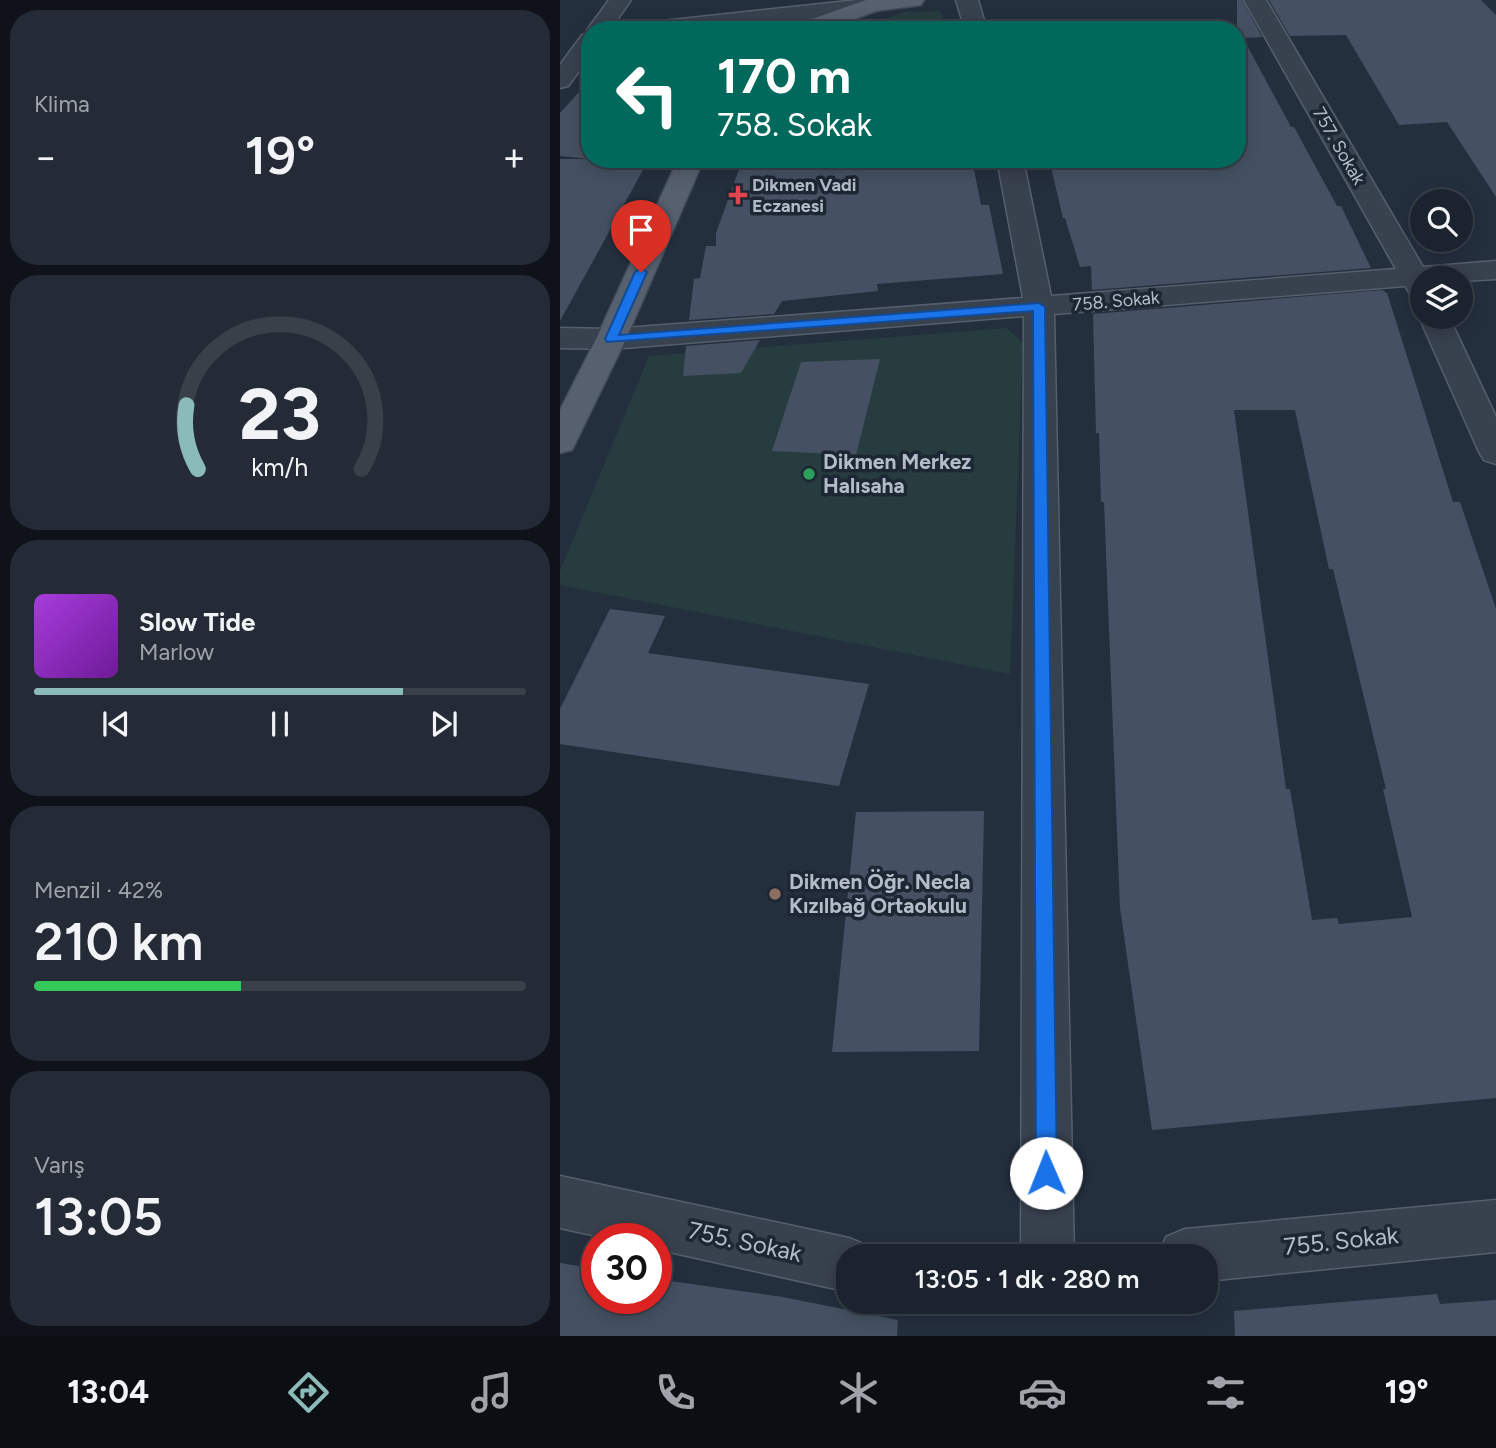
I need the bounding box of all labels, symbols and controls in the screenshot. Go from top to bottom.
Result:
text: 170 m [717,46,851,105]
icon: left [602,49,693,140]
text: Klima [34,90,90,118]
street label: 757. Sokak [1308,103,1370,189]
text: 758. Sokak [717,106,872,144]
text: 19° [244,125,316,187]
text: − [34,134,58,180]
text: + [502,134,526,180]
place label: Dikmen Vadi Eczanesi [752,174,856,217]
marker: Dikmen Vadi Eczanesi [730,187,746,203]
map controls [1410,189,1473,329]
button: search [1410,189,1473,252]
pin [611,200,671,272]
icon: arrive [622,211,660,249]
button: layers [1410,266,1473,329]
street label: 758. Sokak [1072,286,1161,316]
text: 23 [239,370,321,457]
place label: Dikmen Merkez Halısaha [823,449,971,498]
text: km/h [251,452,309,482]
marker: Dikmen Merkez Halısaha [801,466,817,482]
text: Slow Tide [139,606,255,638]
text: Marlow [139,638,214,666]
icon: previous [97,705,135,743]
icon: pause [261,705,299,743]
icon: next [425,705,463,743]
place label: Dikmen Öğr. Necla Kızılbağ Ortaokulu [789,869,970,918]
text: Menzil · 42% [34,876,163,904]
marker: Dikmen Öğr. Necla Kızılbağ Ortaokulu [767,886,783,902]
text: 210 km [34,911,203,973]
position arrow [1009,1136,1083,1210]
text: Varış [34,1151,85,1179]
text: 13:05 [34,1186,163,1248]
street label: 755. Sokak [686,1215,805,1268]
street label: 755. Sokak [1282,1220,1400,1261]
speed limit sign: 30 [581,1223,672,1314]
text: 13:05 · 1 dk · 280 m [914,1263,1140,1295]
icon: directions [284,1368,333,1417]
icon: music [467,1368,516,1417]
icon: phone [651,1368,700,1417]
icon: climate [834,1368,883,1417]
icon: car [1018,1368,1067,1417]
icon: filters [1201,1368,1250,1417]
text: 13:04 [67,1373,149,1411]
text: 19° [1385,1373,1429,1411]

